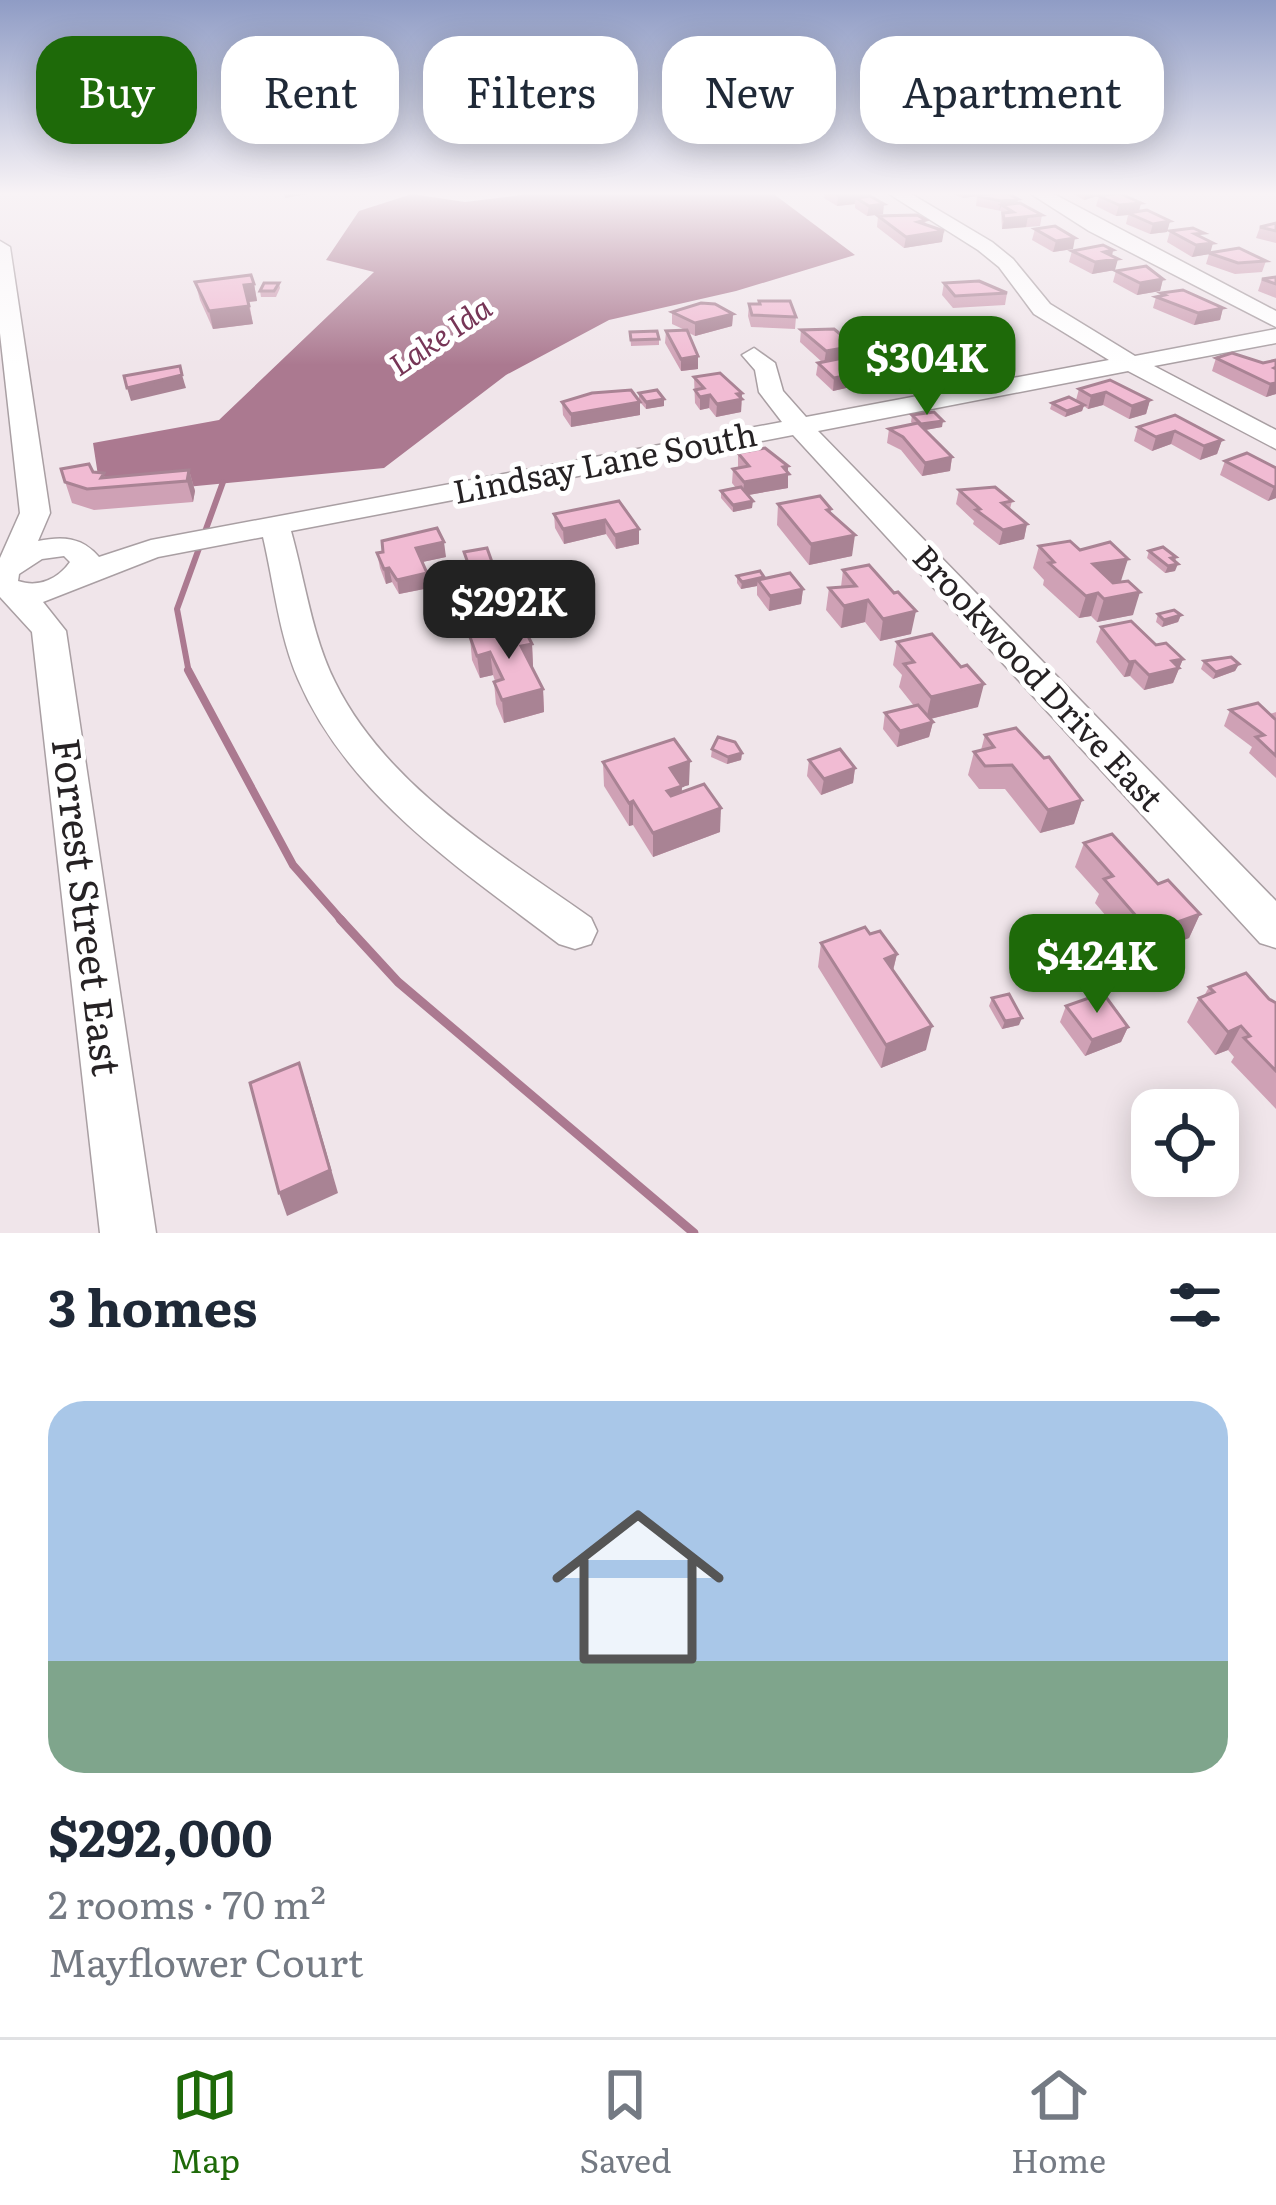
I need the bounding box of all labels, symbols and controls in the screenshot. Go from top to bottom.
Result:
chip: Buy [36,36,197,144]
chip: Rent [221,36,399,144]
chip: Filters [423,36,638,144]
chip: New [662,36,836,144]
chip: Apartment [860,36,1164,144]
water label: Lake Ida [379,284,499,385]
pin: $304K [843,316,1011,418]
text: $304K [865,326,989,384]
street label: Lindsay Lane South [449,407,760,514]
street label: Brookwood Drive East [903,532,1177,821]
pin: $292K [425,560,593,662]
text: $292K [450,570,568,628]
street label: Forrest Street East [39,735,138,1079]
pin: $424K [1013,914,1181,1016]
text: $424K [1036,924,1158,982]
map controls [1131,1089,1239,1197]
button: locate [1131,1089,1239,1197]
text: 3 homes [48,1267,257,1343]
icon: filters [1162,1272,1228,1338]
icon: home [530,1479,746,1695]
text: $292,000 [48,1797,273,1873]
text: 2 rooms · 70 m² [48,1873,326,1931]
text: Mayflower Court [48,1931,364,1989]
tab: Map [170,2062,240,2183]
tab: Saved [580,2062,671,2183]
tab: Home [1011,2062,1106,2183]

